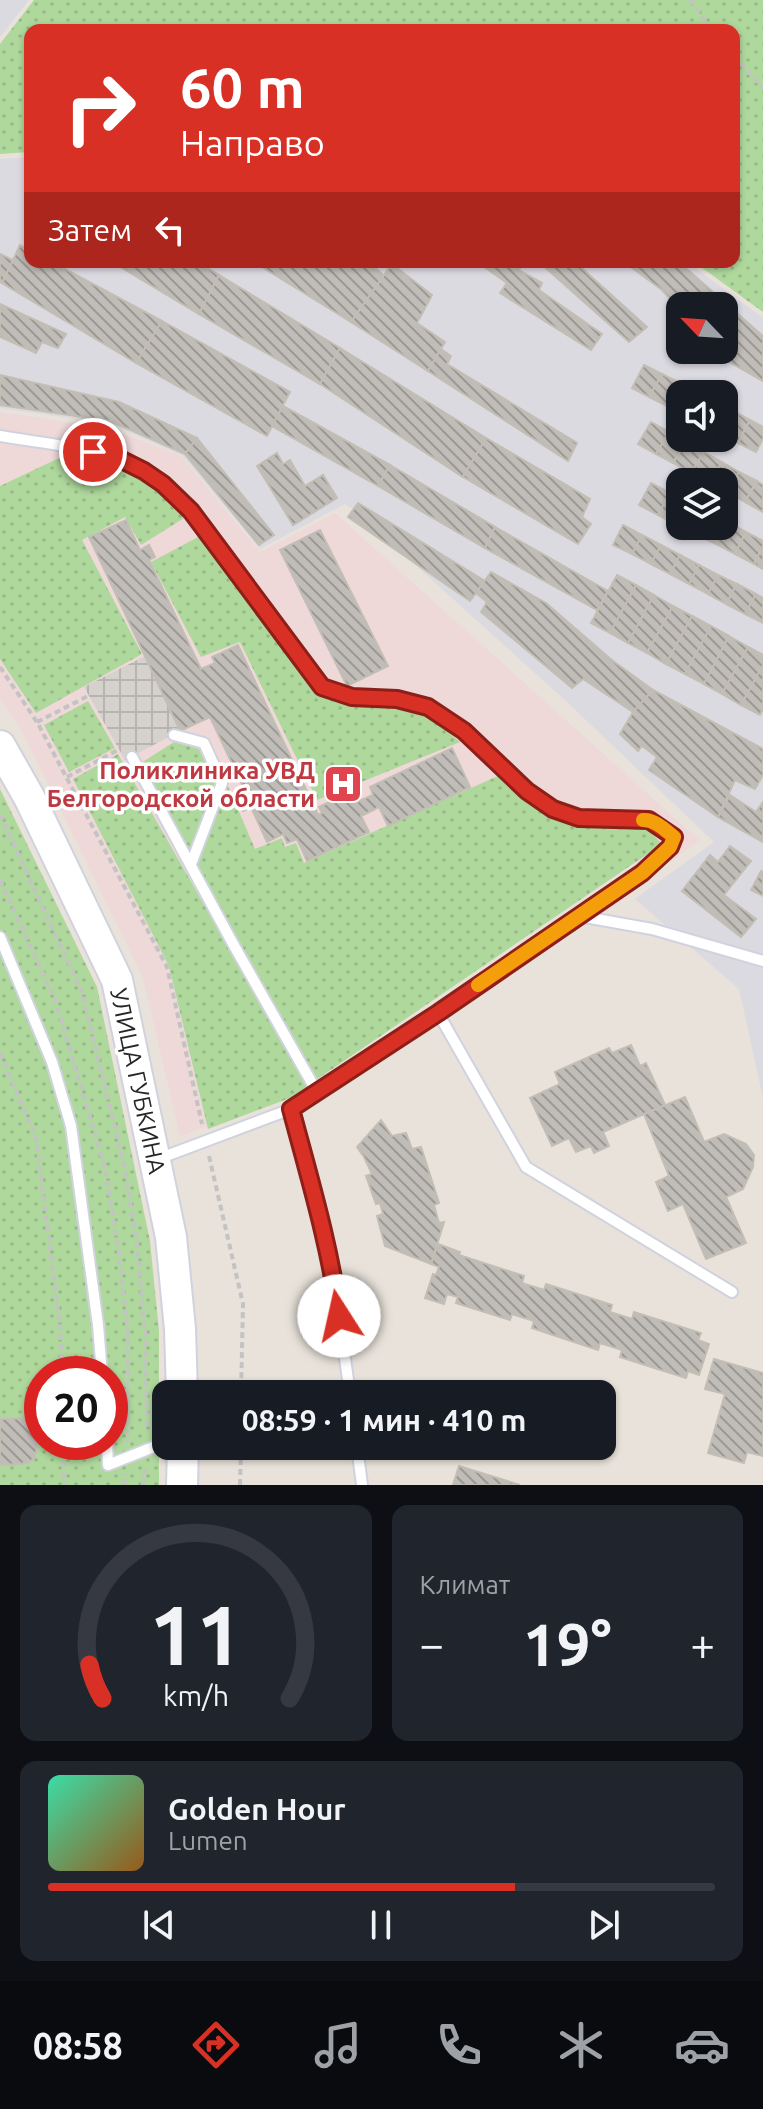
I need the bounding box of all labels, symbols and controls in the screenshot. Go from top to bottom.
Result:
icon: right [48,56,152,160]
text: 60 m [180,56,305,119]
text: Направо [180,122,325,163]
icon: left [148,208,192,252]
text: Затем [48,213,132,247]
north arrow [666,292,738,364]
map controls [666,292,738,540]
button: sound [666,380,738,452]
pin [59,418,127,486]
icon: arrive [71,430,115,474]
button: layers [666,468,738,540]
place label: Поликлиника УВД Белгородской области [47,757,315,812]
hospital icon: Поликлиника УВД Белгородской области [322,763,364,805]
street label: УЛИЦА ГУБКИНА [105,986,171,1177]
position arrow [297,1274,381,1358]
speed limit sign: 20 [24,1356,128,1460]
text: 08:59 · 1 мин · 410 m [242,1403,526,1437]
text: Климат [420,1570,510,1599]
text: 11 [149,1587,243,1681]
text: 19° [523,1610,612,1677]
text: − [420,1619,444,1668]
text: + [690,1619,715,1668]
text: km/h [163,1679,229,1711]
text: Golden Hour [168,1792,346,1826]
text: Lumen [168,1826,248,1855]
icon: previous [137,1903,181,1947]
icon: pause [359,1903,403,1947]
icon: next [582,1903,626,1947]
icon: directions [188,2017,244,2073]
icon: music [310,2017,366,2073]
icon: phone [431,2017,487,2073]
icon: climate [553,2017,609,2073]
icon: car [674,2017,730,2073]
text: 08:58 [33,2025,123,2066]

